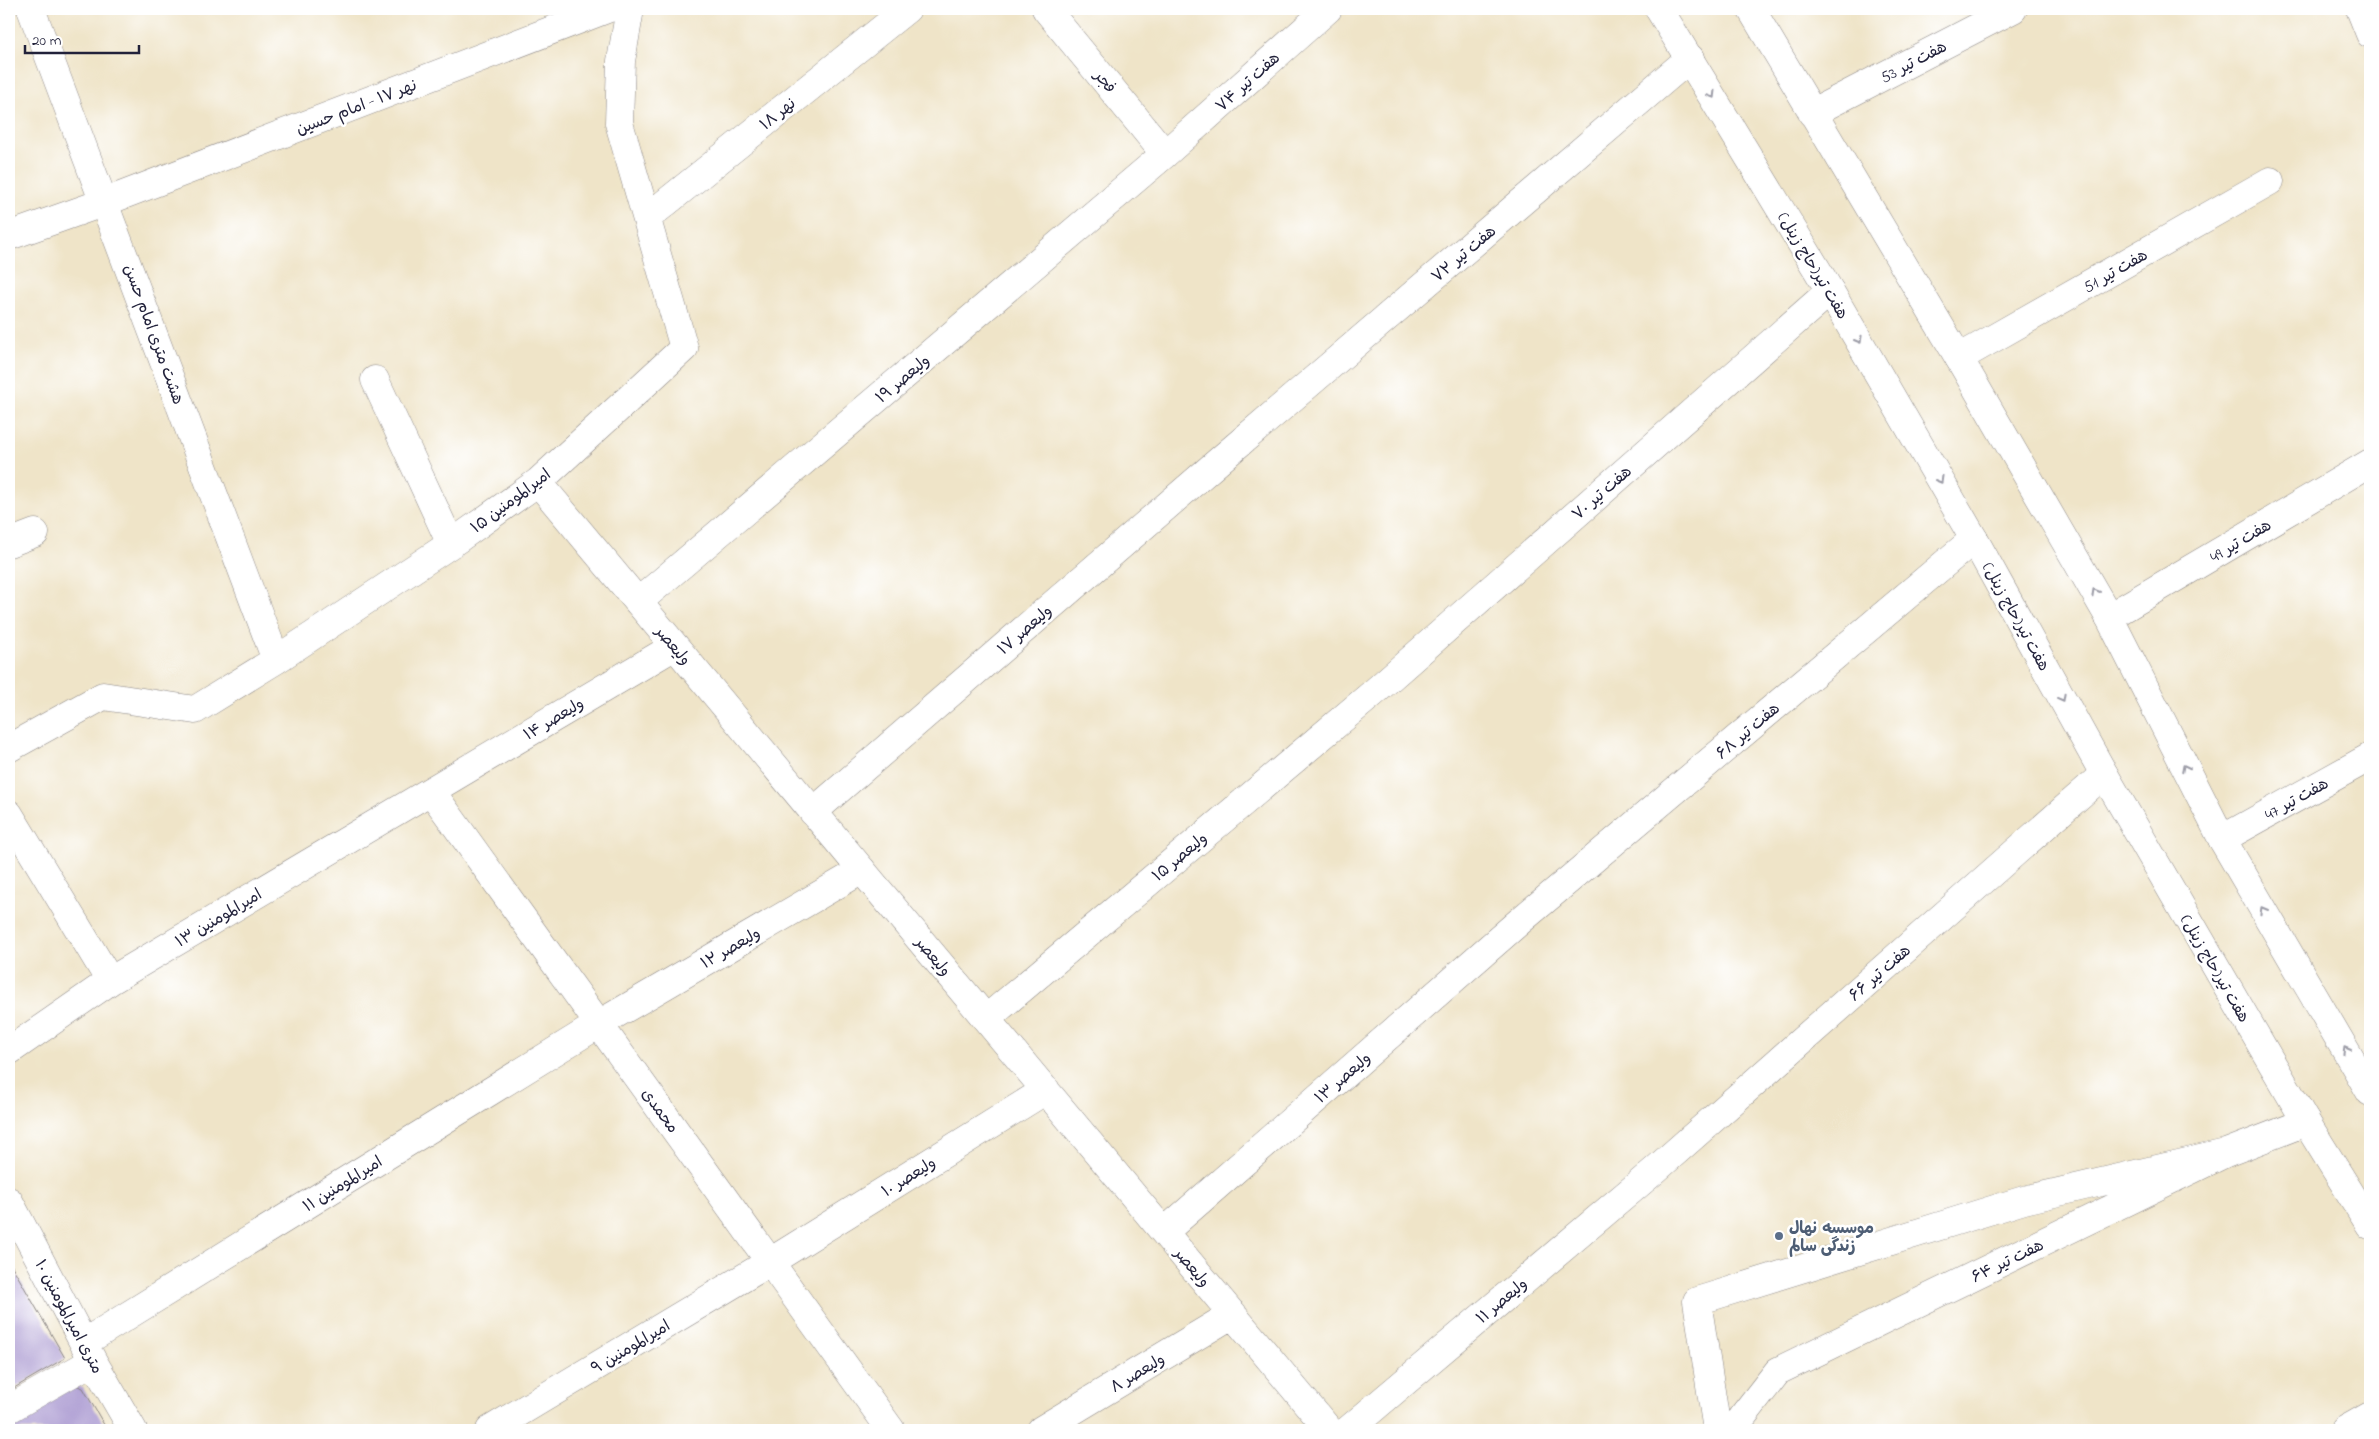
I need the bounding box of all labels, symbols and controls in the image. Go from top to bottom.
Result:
scale bar [25,22,139,54]
text: 20 m [32,30,62,52]
street label: هفت تیر 53 [1876,35,1951,90]
street label: هفت تیر ۷۴ [1211,47,1286,118]
street label: فجر [1086,64,1121,99]
street label: نهر ۱۷ - امام حسین [293,74,421,142]
one-way arrow [1706,89,1716,98]
street label: نهر ۱۸ [755,92,802,137]
street label: هفت تیر(حاج زینل) [1771,208,1854,324]
street label: هفت تیر ۷۲ [1426,220,1502,289]
street label: هفت تیر 51 [2079,244,2153,300]
street label: هشت متری امام حسن [117,261,190,408]
one-way arrow [1852,334,1862,343]
street label: ولیعصر ۱۹ [871,349,936,410]
street label: هفت تیر ۷۰ [1567,461,1638,527]
street label: امیرالمومنین ۱۵ [466,463,557,540]
one-way arrow [1934,475,1944,484]
street label: هفت تیر 49 [2206,514,2276,569]
street label: هفت تیر(حاج زینل) [1975,558,2055,676]
one-way arrow [2091,589,2101,598]
street label: ولیعصر ۱۷ [992,600,1058,661]
street label: ولیعصر [647,620,696,671]
street label: ولیعصر ۱۴ [519,692,589,747]
one-way arrow [2056,693,2066,702]
street label: هفت تیر ۶۸ [1711,697,1786,766]
one-way arrow [2182,764,2192,773]
street label: هفت تیر 47 [2261,772,2333,827]
street label: ولیعصر ۱۵ [1147,827,1213,888]
street label: امیرالمومنین ۱۳ [171,883,267,954]
one-way arrow [2260,907,2270,916]
street label: هفت تیر(حاج زینل) [2174,911,2255,1027]
street label: ولیعصر ۱۲ [697,922,765,976]
street label: ولیعصر [907,931,956,982]
street label: هفت تیر ۶۶ [1844,940,1917,1007]
street label: ولیعصر ۱۳ [1310,1047,1377,1110]
one-way arrow [2342,1047,2352,1056]
street label: محمدی [635,1084,684,1139]
street label: امیرالمومنین ۱۱ [298,1151,388,1219]
street label: ولیعصر ۱۰ [877,1152,941,1204]
place label: موسسه نهال زندگی سالم [1789,1217,1874,1259]
marker: موسسه نهال زندگی سالم [1773,1230,1785,1242]
street label: هفت تیر ۶۴ [1967,1234,2048,1290]
street label: ولیعصر [1166,1242,1215,1293]
street label: ۱۰ متری امیرالمومنین [28,1255,109,1378]
street label: ولیعصر ۱۱ [1471,1273,1533,1330]
street label: امیرالمومنین ۹ [587,1315,675,1381]
street label: ولیعصر ۸ [1106,1348,1170,1400]

